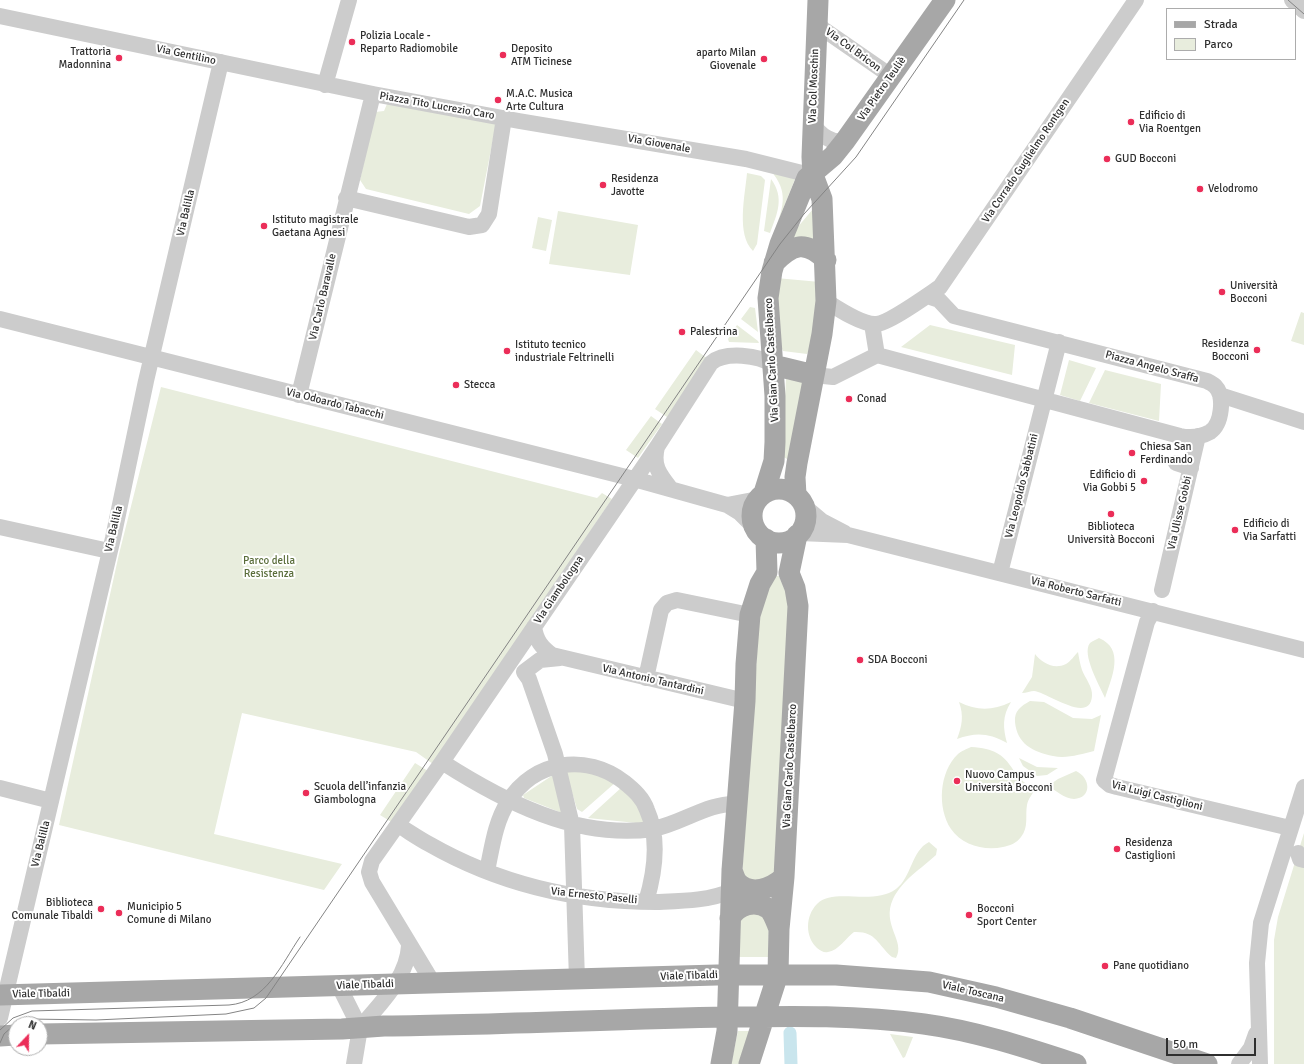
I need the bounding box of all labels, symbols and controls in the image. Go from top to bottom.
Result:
legend [1166,8,1296,60]
text: Strada [1204,17,1238,32]
street label: Via Col Bricon [823,25,883,75]
place label: Polizia Locale - Reparto Radiomobile [360,29,458,55]
marker: Polizia Locale - Reparto Radiomobile [347,37,357,47]
text: Parco [1204,37,1233,52]
street label: Via Gentilino [155,42,217,68]
place label: Deposito ATM Ticinese [511,42,572,68]
place label: Trattoria Madonnina [58,45,111,71]
place label: aparto Milan Giovenale [696,46,756,72]
street label: Via Col Moschin [806,48,822,124]
marker: Deposito ATM Ticinese [498,50,508,60]
marker: Trattoria Madonnina [114,53,124,63]
marker: aparto Milan Giovenale [759,54,769,64]
street label: Via Pietro Teuliè [855,54,909,124]
place label: M.A.C. Musica Arte Cultura [506,87,573,113]
street label: Piazza Tito Lucrezio Caro [378,89,496,123]
marker: M.A.C. Musica Arte Cultura [493,95,503,105]
street label: Via Corrado Guglielmo Rontgen [979,96,1073,226]
place label: Edificio di Via Roentgen [1139,109,1201,135]
marker: Edificio di Via Roentgen [1126,117,1136,127]
street label: Via Giovenale [627,132,691,156]
place label: GUD Bocconi [1115,152,1176,166]
marker: GUD Bocconi [1102,154,1112,164]
place label: Residenza Javotte [611,172,659,198]
marker: Residenza Javotte [598,180,608,190]
place label: Velodromo [1208,182,1258,196]
marker: Velodromo [1195,184,1205,194]
street label: Via Balilla [174,188,198,238]
place label: Istituto magistrale Gaetana Agnesi [272,213,359,239]
marker: Istituto magistrale Gaetana Agnesi [259,221,269,231]
street label: Via Carlo Baravalle [307,252,339,342]
place label: Università Bocconi [1230,279,1278,305]
marker: Università Bocconi [1217,287,1227,297]
street label: Via Gian Carlo Castelbarco [762,298,782,422]
place label: Palestrina [690,325,738,339]
marker: Palestrina [677,327,687,337]
place label: Residenza Bocconi [1201,337,1249,363]
place label: Istituto tecnico industriale Feltrinelli [515,338,614,364]
marker: Residenza Bocconi [1252,345,1262,355]
marker: Istituto tecnico industriale Feltrinelli [502,346,512,356]
street label: Piazza Angelo Sraffa [1104,348,1200,386]
place label: Stecca [464,378,495,392]
marker: Stecca [451,380,461,390]
street label: Via Odoardo Tabacchi [285,385,385,423]
place label: Conad [857,392,887,406]
marker: Conad [844,394,854,404]
street label: Via Leopoldo Sabbatini [1003,432,1041,540]
place label: Chiesa San Ferdinando [1140,440,1193,466]
marker: Chiesa San Ferdinando [1127,448,1137,458]
place label: Edificio di Via Gobbi 5 [1083,468,1136,494]
street label: Via Ulisse Gobbi [1165,475,1195,551]
marker: Edificio di Via Gobbi 5 [1139,476,1149,486]
street label: Via Balilla [102,504,126,554]
marker: Biblioteca Università Bocconi [1106,509,1116,519]
place label: Edificio di Via Sarfatti [1243,517,1296,543]
place label: Biblioteca Università Bocconi [1067,520,1155,546]
marker: Edificio di Via Sarfatti [1230,525,1240,535]
street label: Via Giambologna [531,553,587,627]
park label: Parco della Resistenza [243,554,295,580]
street label: Via Roberto Sarfatti [1029,574,1123,610]
place label: SDA Bocconi [868,653,928,667]
marker: SDA Bocconi [855,655,865,665]
street label: Via Antonio Tantardini [601,662,705,698]
street label: Via Gian Carlo Castelbarco [780,704,800,828]
place label: Nuovo Campus Università Bocconi [965,768,1053,794]
marker: Nuovo Campus Università Bocconi [952,776,962,786]
street label: Via Luigi Castiglioni [1110,778,1204,814]
place label: Scuola dell’infanzia Giambologna [314,780,406,806]
marker: Scuola dell’infanzia Giambologna [301,788,311,798]
street label: Via Balilla [29,819,53,869]
place label: Residenza Castiglioni [1125,836,1176,862]
marker: Residenza Castiglioni [1112,844,1122,854]
street label: Via Ernesto Paselli [550,885,638,907]
place label: Biblioteca Comunale Tibaldi [12,896,93,922]
place label: Municipio 5 Comune di Milano [127,900,212,926]
place label: Bocconi Sport Center [977,902,1037,928]
marker: Biblioteca Comunale Tibaldi [96,904,106,914]
marker: Municipio 5 Comune di Milano [114,908,124,918]
marker: Bocconi Sport Center [964,910,974,920]
place label: Pane quotidiano [1113,959,1189,973]
marker: Pane quotidiano [1100,961,1110,971]
street label: Viale Tibaldi [660,968,718,984]
street label: Viale Tibaldi [336,977,394,993]
street label: Viale Toscana [941,978,1005,1006]
street label: Viale Tibaldi [12,987,70,1001]
north arrow [8,1016,48,1056]
text: N [26,1018,38,1033]
scale bar [1168,1030,1258,1056]
text: 50 m [1173,1037,1198,1052]

